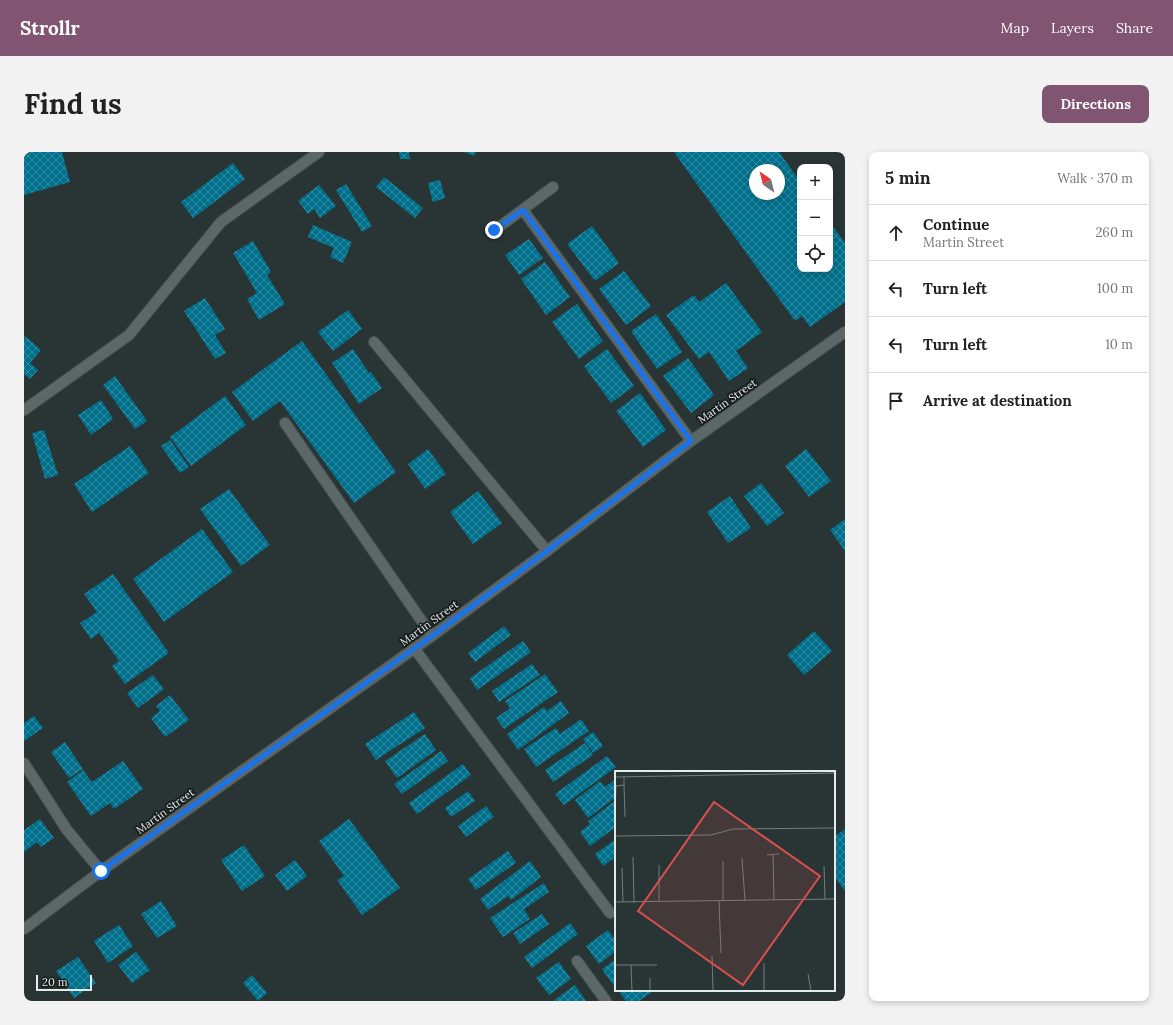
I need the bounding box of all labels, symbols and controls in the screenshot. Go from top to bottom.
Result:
text: Strollr [20,16,80,40]
text: Map [1001,19,1029,37]
text: Layers [1051,19,1094,37]
text: Share [1116,19,1153,37]
button: Directions [1042,85,1149,123]
text: Find us [24,86,122,122]
north arrow [749,164,785,200]
map controls [797,164,833,272]
button: + [797,164,833,200]
text: 5 min [885,167,931,189]
text: Walk · 370 m [1057,170,1133,187]
button: − [797,200,833,236]
text: Continue [923,215,989,234]
route end [485,221,503,239]
icon: ahead [885,222,907,244]
text: 260 m [1095,224,1133,241]
text: Martin Street [923,234,1004,251]
button: locate [797,236,833,272]
icon: left [885,278,907,300]
text: Turn left [923,279,987,298]
text: 100 m [1097,280,1133,297]
icon: left [885,334,907,356]
text: Turn left [923,335,987,354]
text: 10 m [1105,336,1133,353]
street label: Martin Street [695,375,760,426]
icon: arrive [885,390,907,412]
text: Arrive at destination [923,391,1072,410]
street label: Martin Street [397,597,462,649]
inset map [615,771,835,991]
street label: Martin Street [133,785,198,837]
route start [92,862,110,880]
scale bar [36,973,92,992]
text: 20 m [42,975,67,989]

